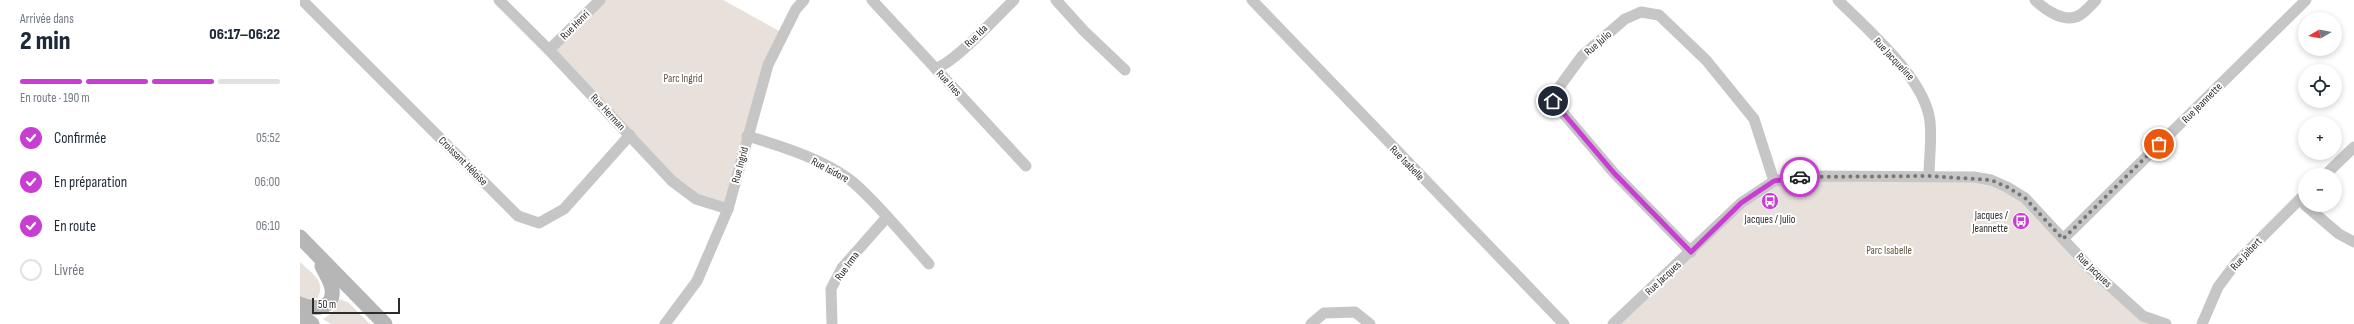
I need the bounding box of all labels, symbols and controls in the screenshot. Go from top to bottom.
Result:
street label: Rue Henri [558,8,592,42]
text: Arrivée dans [20,11,74,27]
north arrow [2298,12,2342,56]
map controls [2298,12,2342,212]
street label: Rue Ida [962,22,990,50]
text: 06:17–06:22 [209,25,280,44]
text: 2 min [20,26,70,57]
street label: Rue Julio [1582,27,1615,58]
street label: Rue Jacqueline [1871,35,1917,83]
button: locate [2298,64,2342,108]
street label: Rue Ines [934,67,964,99]
park label: Parc Ingrid [664,72,703,85]
street label: Rue Jeannette [2179,80,2225,126]
pin [1536,84,1570,118]
text: En route · 190 m [20,90,90,106]
icon: home [1542,90,1564,112]
street label: Rue Herman [588,91,628,133]
button: + [2298,116,2342,160]
icon: check [20,127,42,149]
pin [2142,127,2176,161]
text: Confirmée [54,129,106,148]
text: 05:52 [256,130,280,146]
icon: bag [2148,133,2170,155]
street label: Croissant Héloise [436,134,490,188]
street label: Rue Isabelle [1387,143,1427,183]
street label: Rue Ingrid [729,145,751,185]
street label: Rue Isidore [809,155,851,185]
courier [1780,157,1820,197]
icon: car [1789,166,1811,188]
button: − [2298,168,2342,212]
icon: check [20,171,42,193]
text: En préparation [54,173,127,192]
text: 06:00 [254,174,280,190]
bus stop icon: Jacques / Julio [1760,191,1780,211]
place label: Jacques / Jeannette [1971,209,2009,235]
bus stop icon: Jacques / Jeannette [2011,211,2031,231]
place label: Jacques / Julio [1744,213,1796,226]
icon: check [20,215,42,237]
text: En route [54,217,96,236]
text: 06:10 [256,218,280,234]
street label: Rue Jalbert [2228,234,2265,273]
park label: Parc Isabelle [1866,244,1912,257]
street label: Rue Irma [832,249,862,283]
street label: Rue Jacques [2074,250,2114,290]
street label: Rue Jacques [1642,258,1684,298]
text: Livrée [54,261,84,280]
scale bar [312,296,400,315]
text: 50 m [318,298,336,311]

